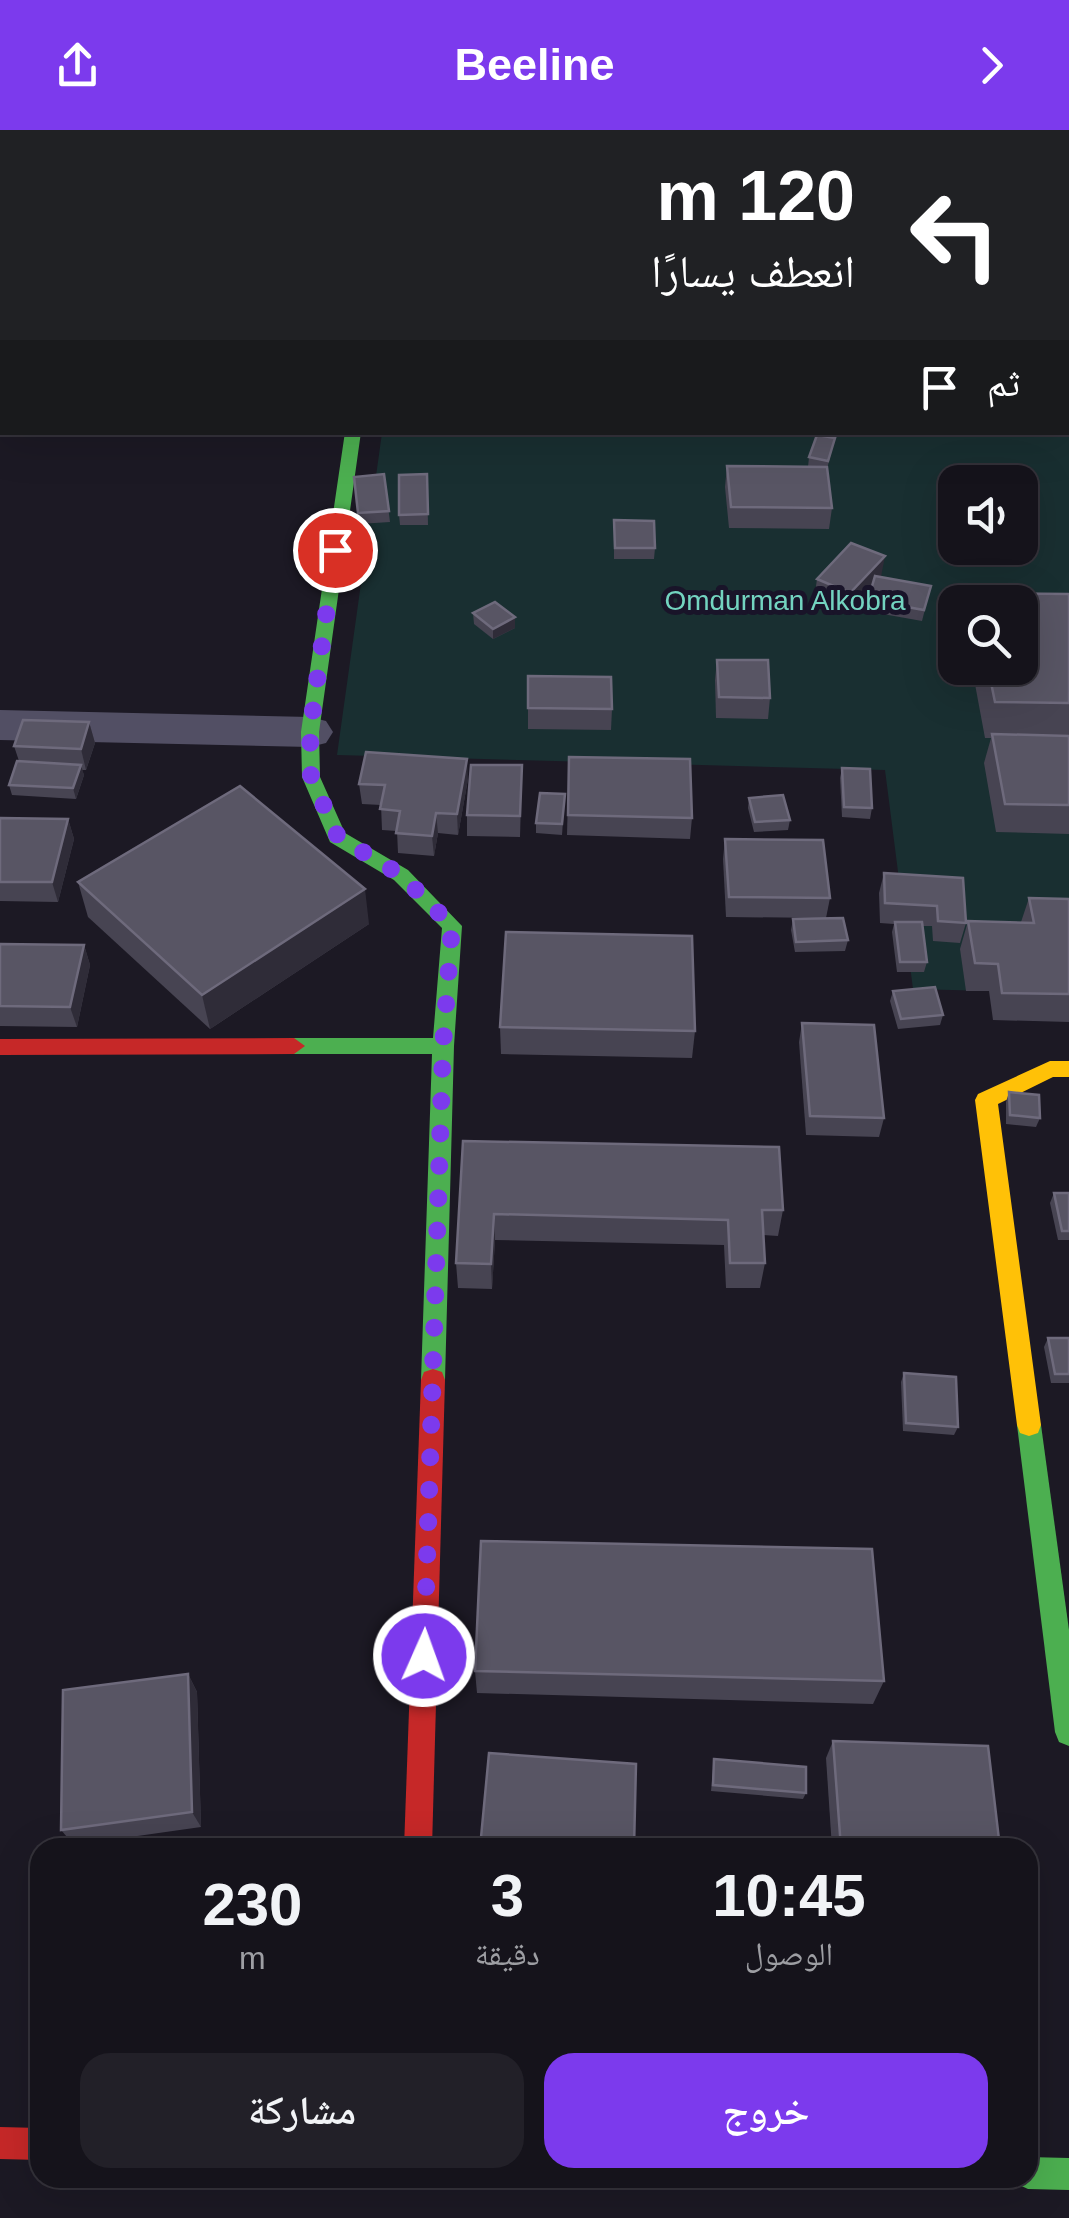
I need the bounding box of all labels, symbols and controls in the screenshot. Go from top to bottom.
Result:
icon: share [50,38,105,93]
icon: forward [964,38,1019,93]
text: Beeline [454,39,615,90]
text: 120 m [657,157,855,235]
icon: left [890,170,1020,300]
text: انعطف يسارًا [651,246,855,297]
icon: arrive [912,360,967,415]
text: ثم [987,362,1020,404]
map controls [938,465,1038,685]
button: sound [938,465,1038,565]
pin [293,508,378,593]
icon: arrive [308,523,363,578]
park label: Omdurman Alkobra [664,585,906,616]
button: search [938,585,1038,685]
position arrow [372,1604,476,1708]
text: 3 [491,1862,524,1929]
text: 10:45 [712,1862,866,1929]
text: 230 [202,1871,302,1938]
text: دقيقة [475,1936,540,1972]
text: الوصول [745,1936,833,1972]
text: m [239,1940,266,1976]
button: مشاركة [80,2053,524,2168]
button: خروج [544,2053,988,2168]

